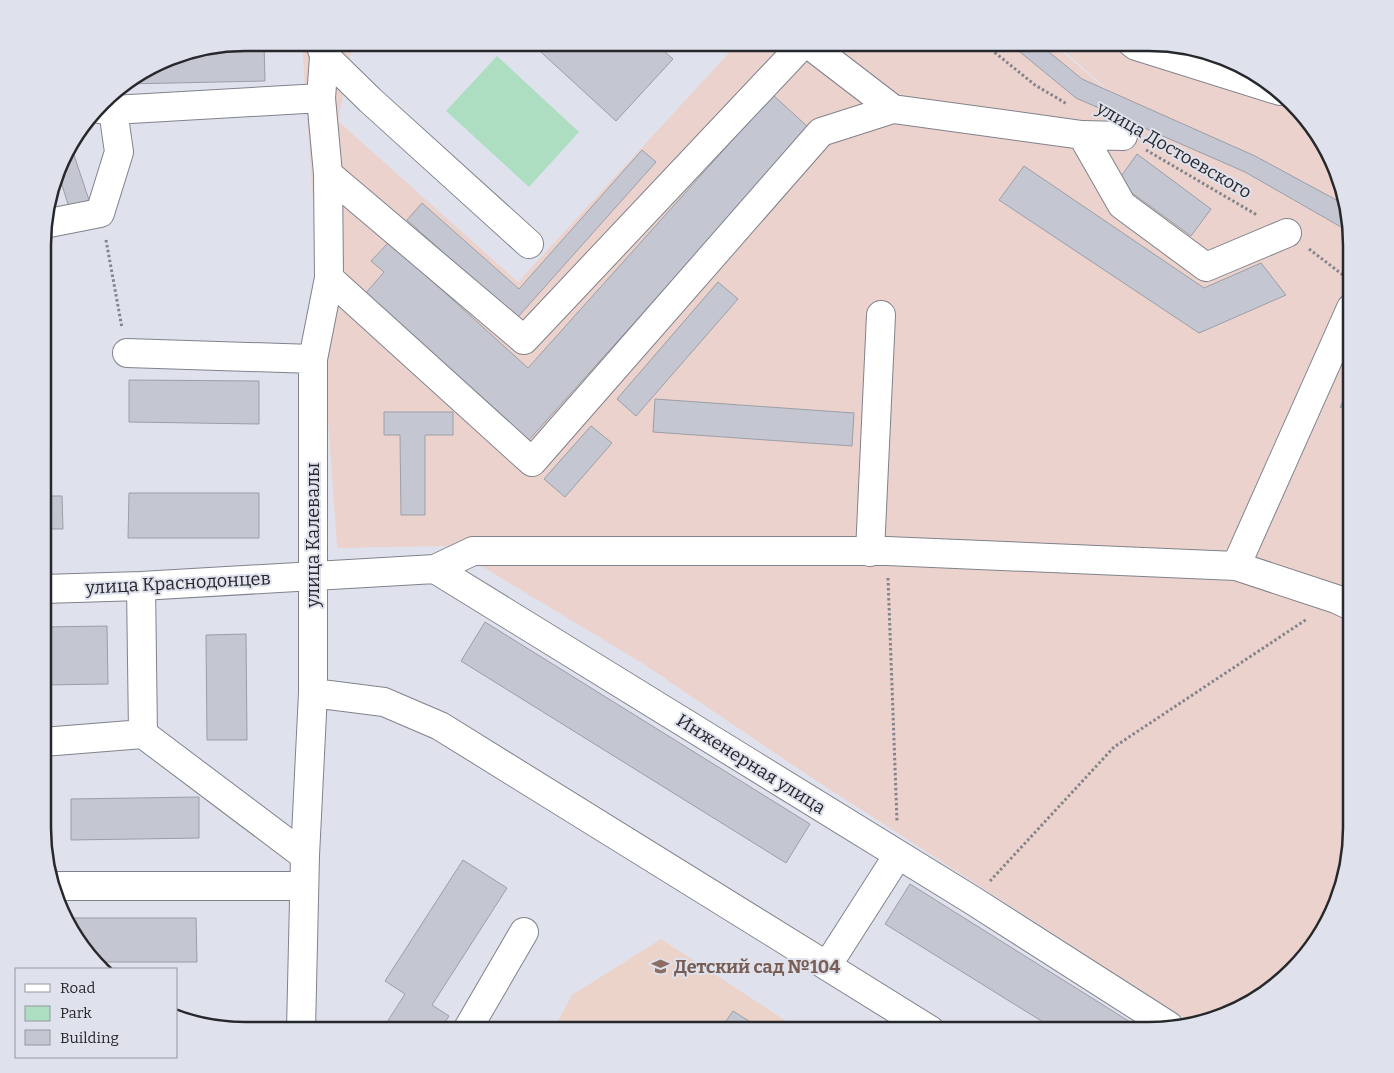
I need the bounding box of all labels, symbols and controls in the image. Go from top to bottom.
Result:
street label: улица Достоевского [1092,96,1255,203]
street label: улица Калевалы [302,463,324,608]
street label: улица Краснодонцев [84,567,271,599]
street label: Инженерная улица [672,709,830,819]
place label: Детский сад №104 [674,956,840,978]
school or university icon: Детский сад №104 [650,957,670,977]
legend [15,968,178,1058]
text: Road [60,979,95,997]
text: Park [60,1004,92,1022]
text: Building [60,1029,119,1047]

